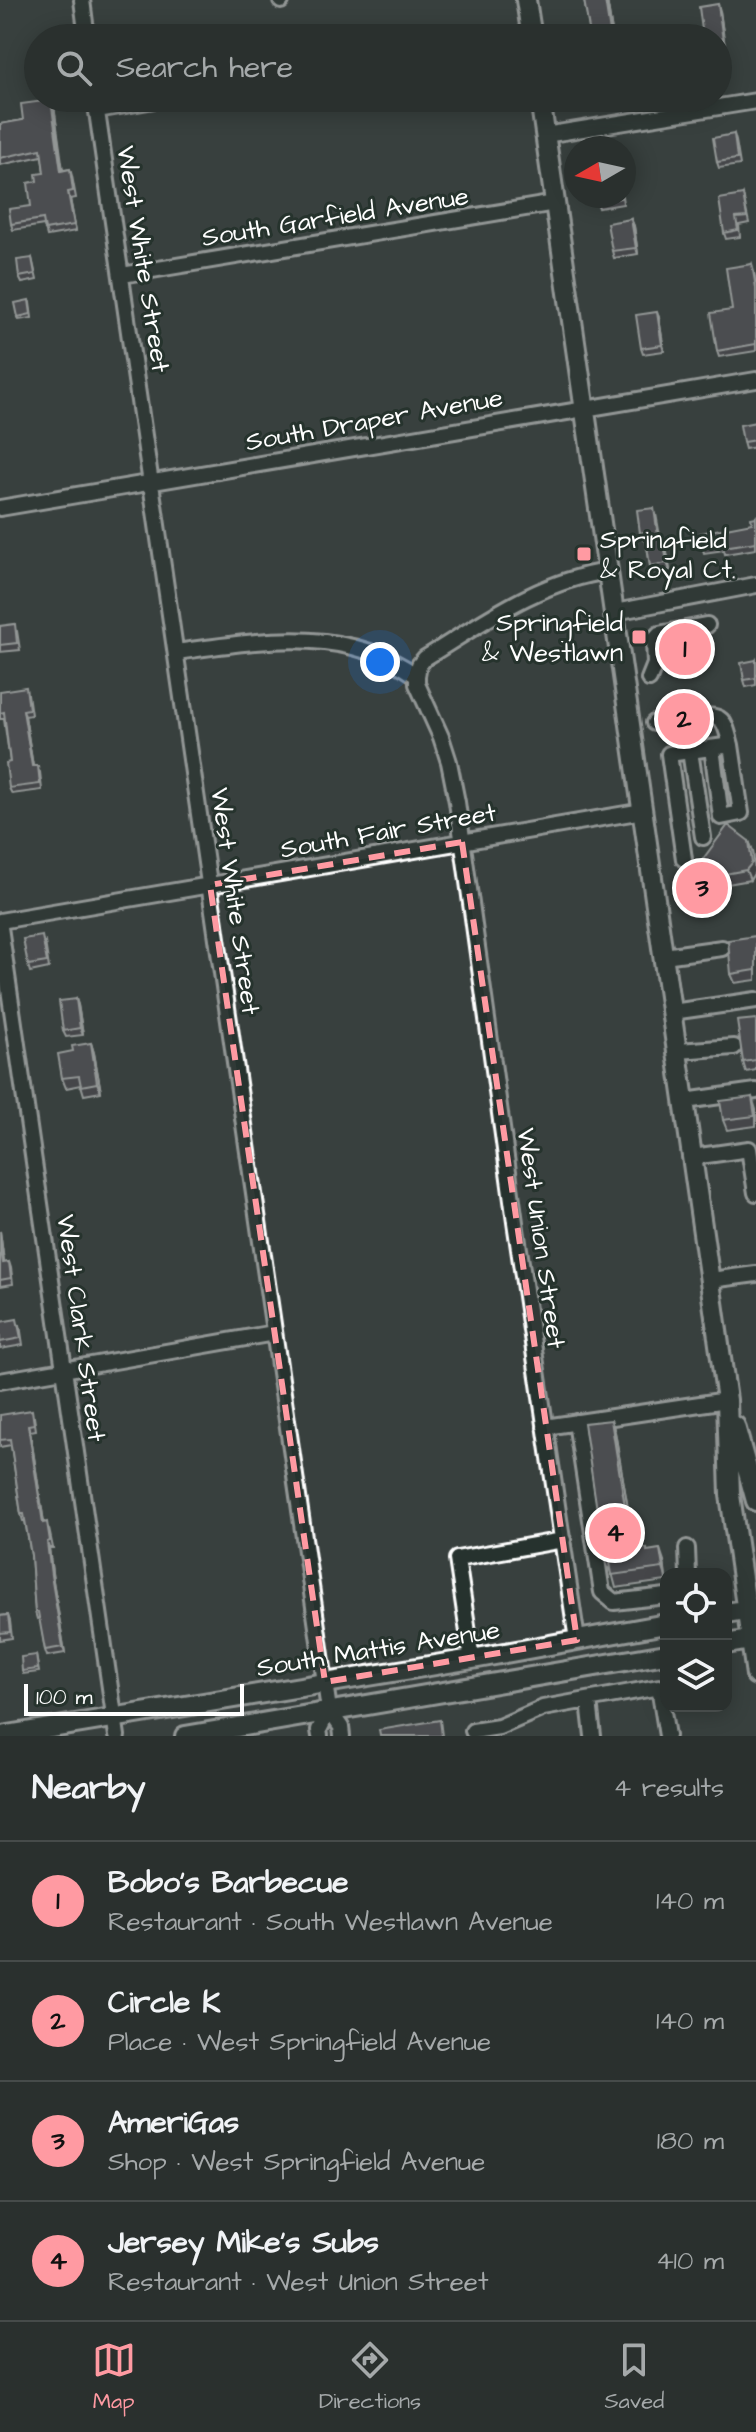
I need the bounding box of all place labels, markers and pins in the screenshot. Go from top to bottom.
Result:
place label: Springfield & Royal Ct. [600,522,736,590]
marker: Springfield & Royal Ct. [575,545,593,563]
place label: Springfield & Westlawn [482,605,623,671]
pin: 1 [659,619,711,679]
marker: Springfield & Westlawn [630,628,648,646]
pin: 2 [658,689,710,749]
pin: 3 [676,858,728,918]
pin: 4 [589,1503,641,1563]

